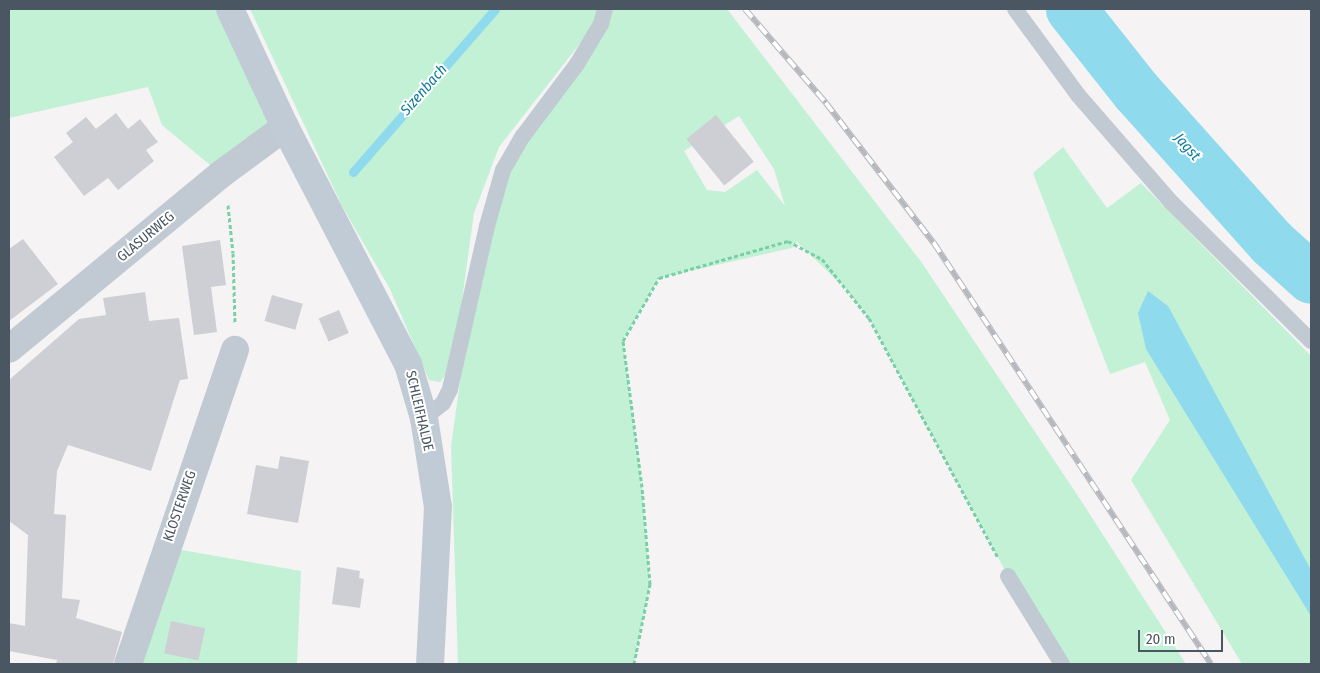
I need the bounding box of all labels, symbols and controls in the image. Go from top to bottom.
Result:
water label: Sizenbach [397,61,451,119]
water label: Jagst [1170,129,1204,165]
street label: GLASURWEG [114,208,178,266]
street label: SCHLEIFHALDE [402,369,436,453]
street label: KLOSTERWEG [160,468,200,544]
scale bar [1140,620,1225,652]
text: 20 m [1146,630,1176,648]

